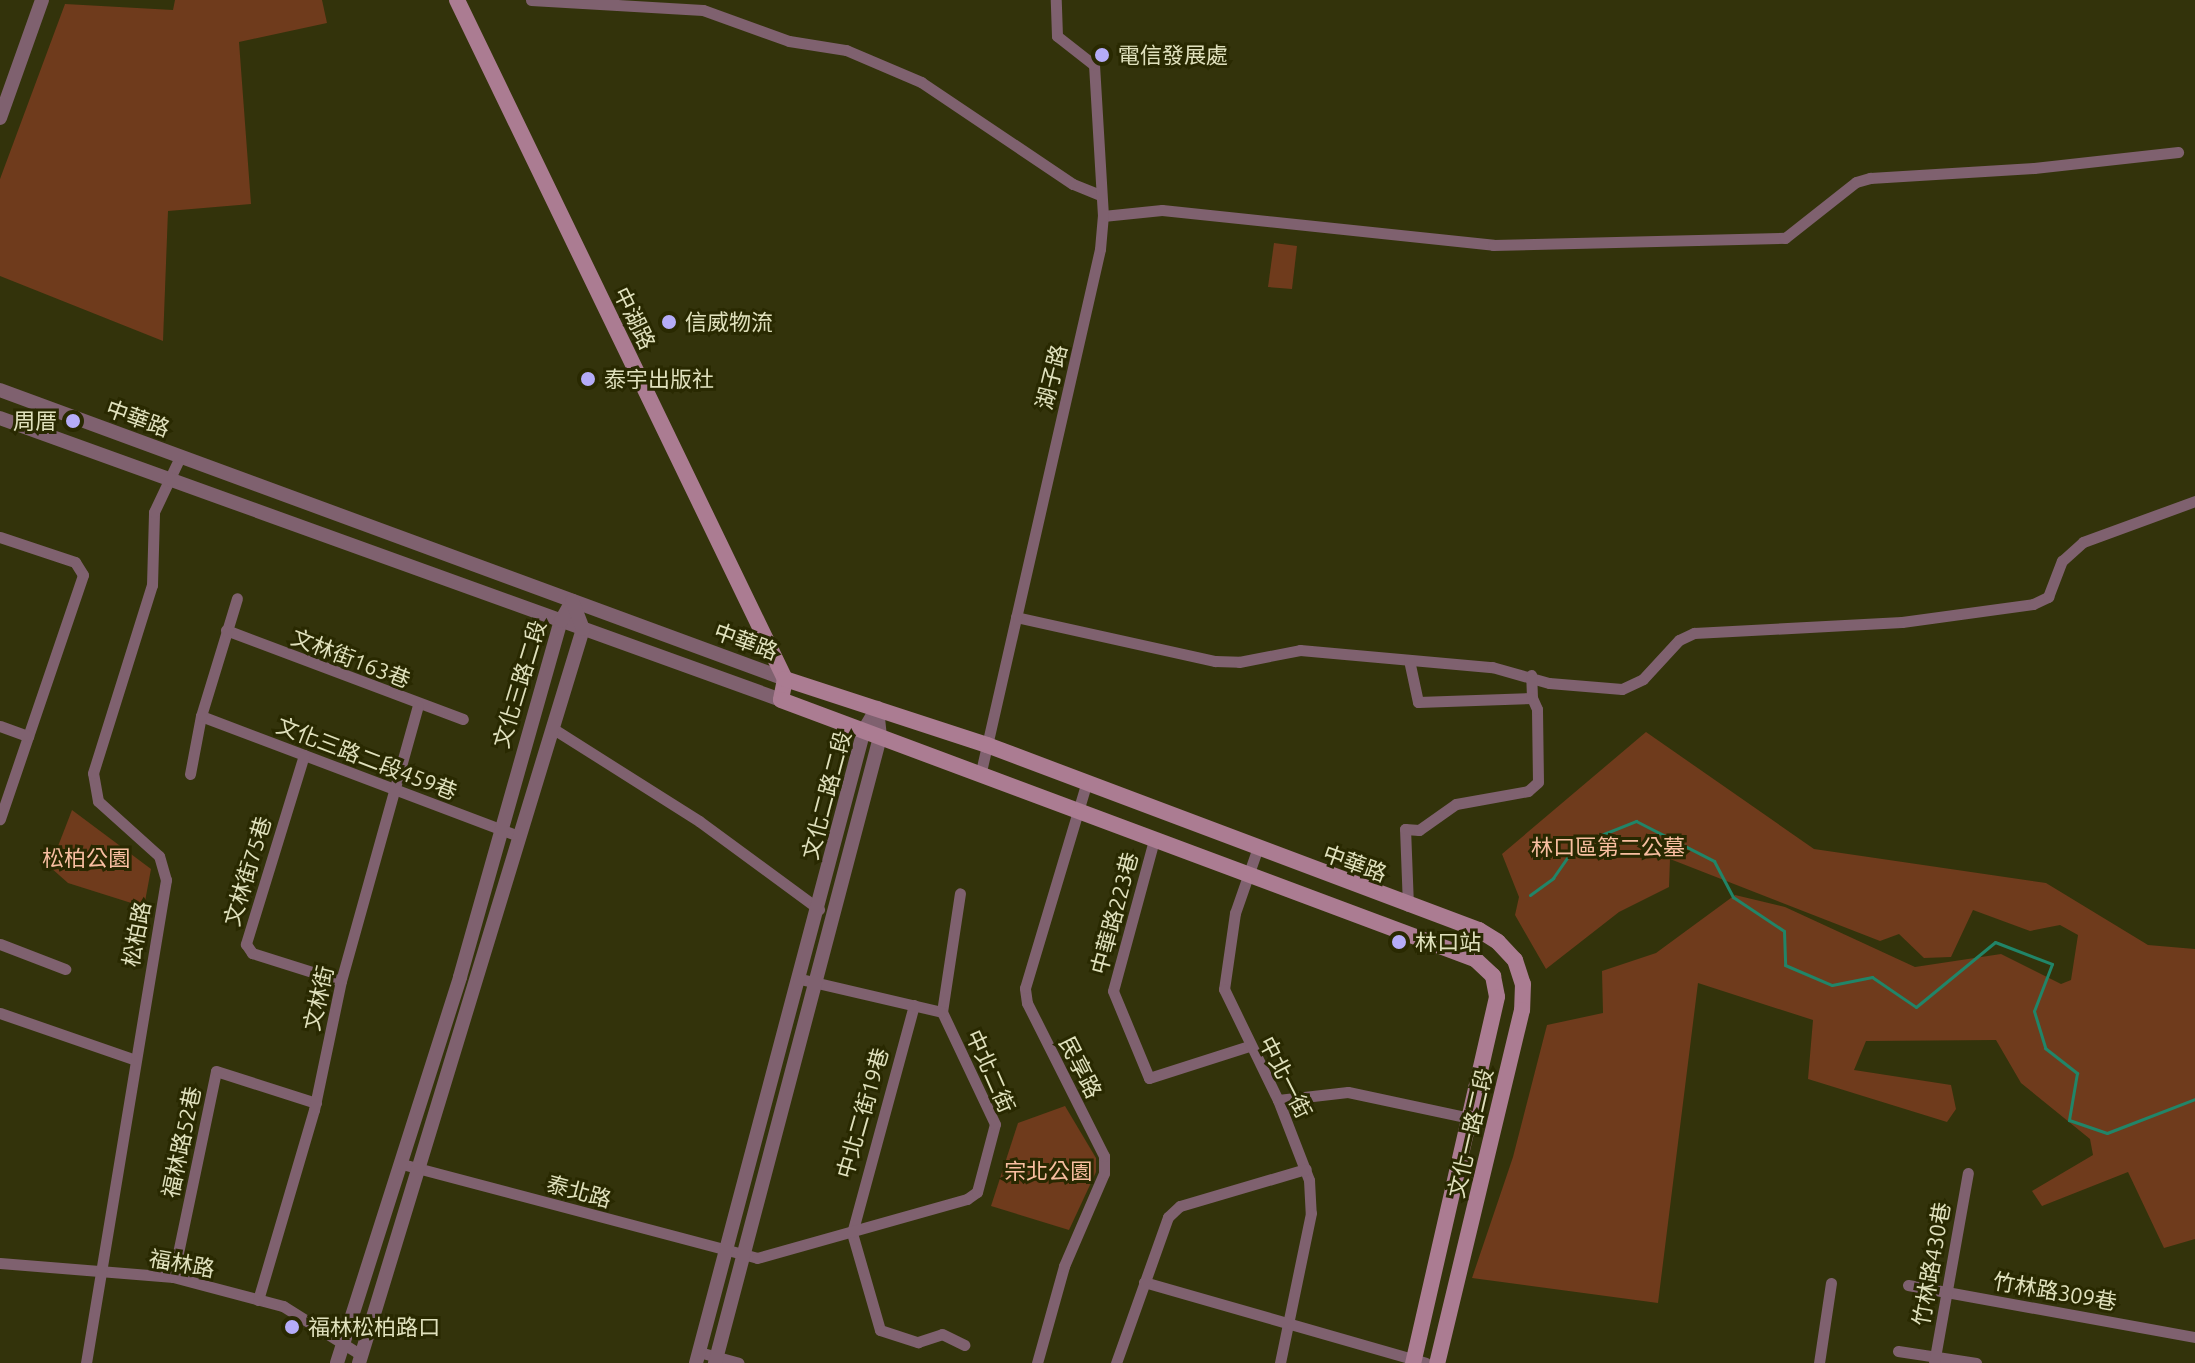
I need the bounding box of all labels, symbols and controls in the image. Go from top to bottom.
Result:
place label: 電信發展處 [1118,42,1228,68]
marker: 電信發展處 [1093,46,1111,64]
street label: 中湖路 [609,283,661,353]
place label: 信威物流 [685,309,773,335]
marker: 信威物流 [660,313,678,331]
street label: 湖子路 [1030,342,1072,412]
place label: 泰宇出版社 [604,366,714,392]
marker: 泰宇出版社 [579,370,597,388]
street label: 中華路 [102,394,174,442]
place label: 周厝 [13,408,57,434]
marker: 周厝 [64,412,82,430]
street label: 文化三路二段 [487,617,551,751]
street label: 中華路 [710,617,782,665]
street label: 文林街163巷 [288,623,414,693]
street label: 文化三路二段459巷 [273,711,461,805]
street label: 文化二路二段 [796,728,856,862]
street label: 文林街75巷 [218,813,276,929]
park label: 林口區第二公墓 [1531,834,1685,860]
street label: 中華路 [1319,839,1391,887]
park label: 松柏公園 [42,845,130,871]
street label: 中華路223巷 [1085,849,1143,977]
street label: 松柏路 [117,899,155,969]
place label: 林口站 [1415,929,1481,955]
marker: 林口站 [1390,933,1408,951]
street label: 文林街 [298,963,338,1033]
street label: 中北二街 [961,1025,1021,1117]
street label: 民享路 [1054,1032,1108,1102]
street label: 中北一街 [1254,1032,1318,1122]
street label: 中北二街19巷 [831,1045,893,1181]
street label: 文化一路二段 [1442,1066,1498,1200]
street label: 福林路52巷 [156,1084,206,1200]
park label: 宗北公園 [1004,1158,1092,1184]
street label: 泰北路 [544,1170,614,1212]
street label: 竹林路430巷 [1907,1200,1955,1328]
street label: 福林路 [147,1244,217,1282]
street label: 竹林路309巷 [1991,1267,2119,1315]
place label: 福林松柏路口 [308,1314,440,1340]
marker: 福林松柏路口 [283,1318,301,1336]

